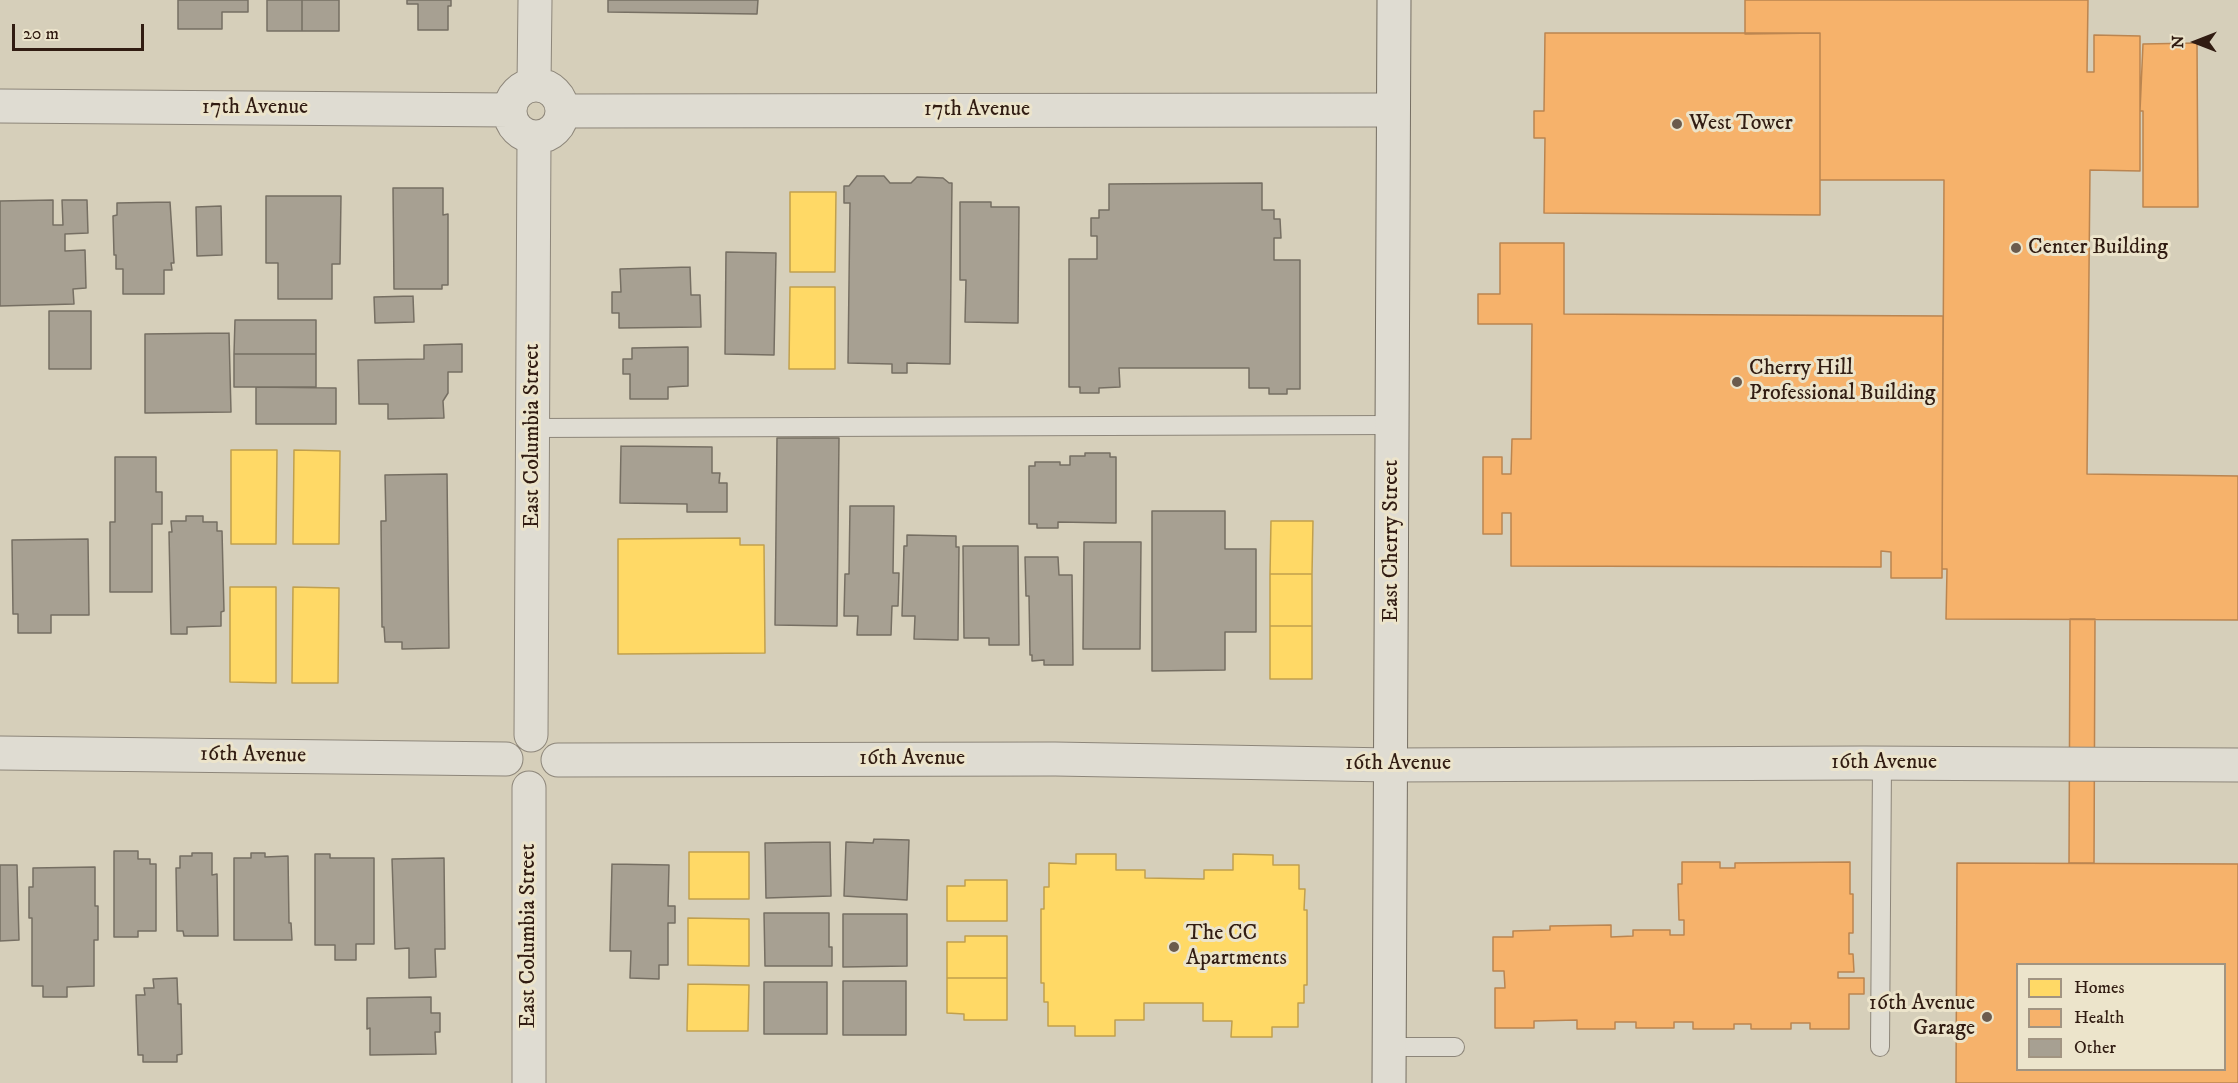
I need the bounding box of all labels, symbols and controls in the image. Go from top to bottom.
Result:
scale bar [15,12,147,50]
north arrow [2166,12,2226,72]
text: 20 m [23,23,59,45]
text: N [2168,35,2188,49]
street label: 17th Avenue [202,95,308,121]
street label: 17th Avenue [924,97,1030,123]
place label: West Tower [1689,111,1793,137]
marker: West Tower [1670,117,1684,131]
place label: Center Building [2028,235,2168,261]
marker: Center Building [2009,241,2023,255]
street label: East Columbia Street [520,344,546,528]
place label: Cherry Hill Professional Building [1749,356,1936,408]
marker: Cherry Hill Professional Building [1730,375,1744,389]
street label: East Cherry Street [1379,460,1405,622]
street label: 16th Avenue [200,742,306,770]
street label: 16th Avenue [859,746,965,772]
street label: 16th Avenue [1831,750,1937,776]
street label: 16th Avenue [1345,751,1451,777]
street label: East Columbia Street [516,844,542,1028]
place label: The CC Apartments [1186,921,1287,972]
marker: The CC Apartments [1167,940,1181,954]
legend [2016,963,2226,1071]
text: Homes [2074,977,2125,999]
place label: 16th Avenue Garage [1869,991,1975,1042]
text: Health [2074,1007,2124,1029]
marker: 16th Avenue Garage [1980,1010,1994,1024]
text: Other [2074,1037,2116,1059]

